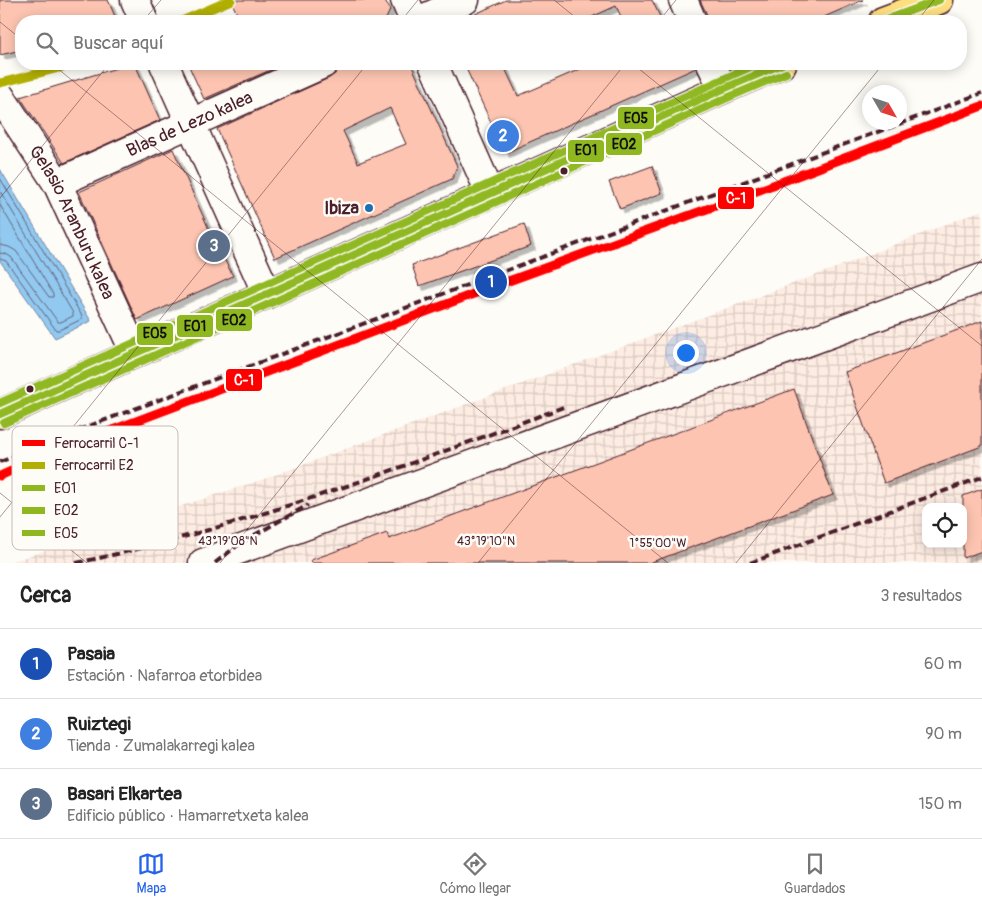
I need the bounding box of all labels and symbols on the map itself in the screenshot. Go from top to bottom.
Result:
north arrow [862,85,907,130]
street label: Blas de Lezo kalea [123,86,256,163]
line badge: E05 [617,106,655,130]
text: E05 [624,110,649,127]
pin: 2 [487,117,519,155]
line badge: E02 [605,132,643,156]
text: E02 [612,136,637,153]
line badge: E01 [567,139,605,163]
street label: Gelasio Aranburu kalea [24,141,120,303]
text: E01 [575,142,597,159]
unlabelled marker [559,166,569,176]
line badge: C-1 [717,186,755,210]
text: C-1 [726,190,746,207]
place label: Ibiza [324,197,360,220]
marker: Ibiza [363,202,375,214]
pin: 3 [198,227,230,265]
pin: 1 [475,263,507,301]
line badge: E02 [215,308,253,332]
text: E02 [222,312,247,329]
line badge: E01 [176,314,214,338]
text: E01 [184,318,206,335]
line badge: E05 [136,322,174,346]
text: E05 [143,325,168,342]
your location [673,340,699,366]
line badge: C-1 [225,368,263,392]
text: C-1 [234,372,254,389]
unlabelled marker [25,384,35,394]
legend [12,426,178,550]
text: Ferrocarril C-1 [54,435,139,452]
text: Ferrocarril E2 [54,457,134,474]
text: E01 [54,480,76,497]
text: E02 [54,502,79,519]
text: E05 [54,525,78,542]
text: 43°19'08"N [198,534,258,549]
text: 43°19'10"N [457,534,515,549]
text: 1°55'00"W [630,536,686,551]

